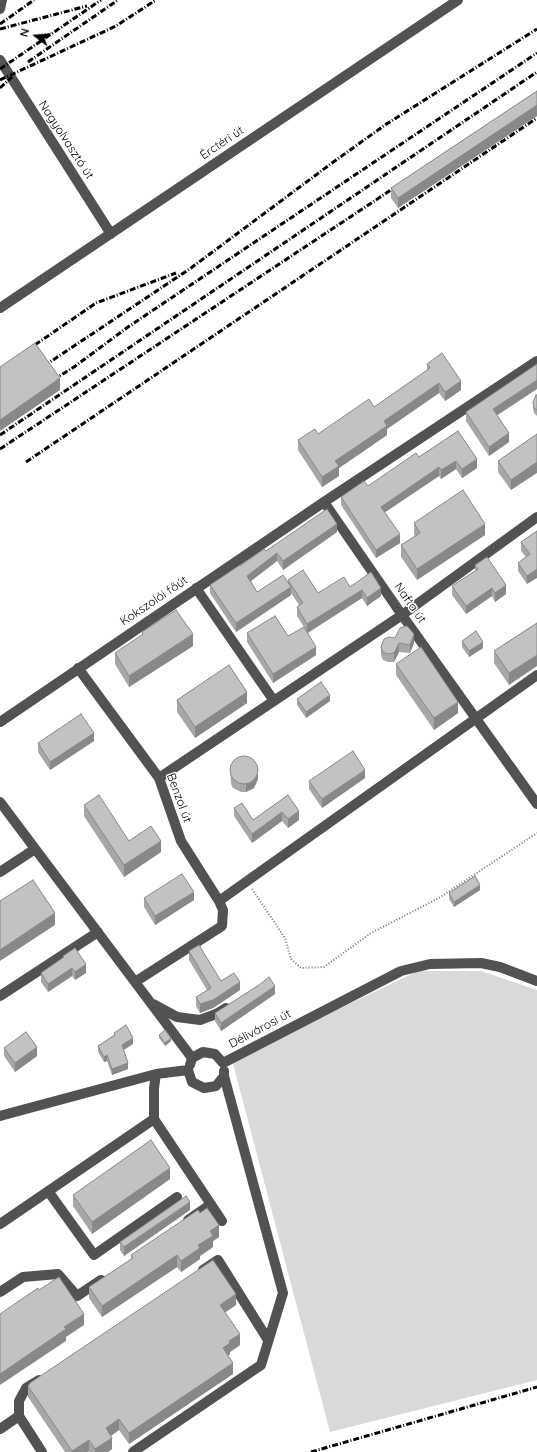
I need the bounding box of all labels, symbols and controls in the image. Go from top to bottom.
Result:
north arrow [16,16,56,56]
text: N [17,27,32,39]
street label: Nagyolvasztó út [35,98,97,182]
street label: Érctéri út [197,123,247,163]
street label: Kokszolói főút [118,573,190,629]
street label: Nafta út [391,580,429,626]
street label: Benzol út [163,771,195,825]
street label: Délivárosi út [226,1007,294,1051]

